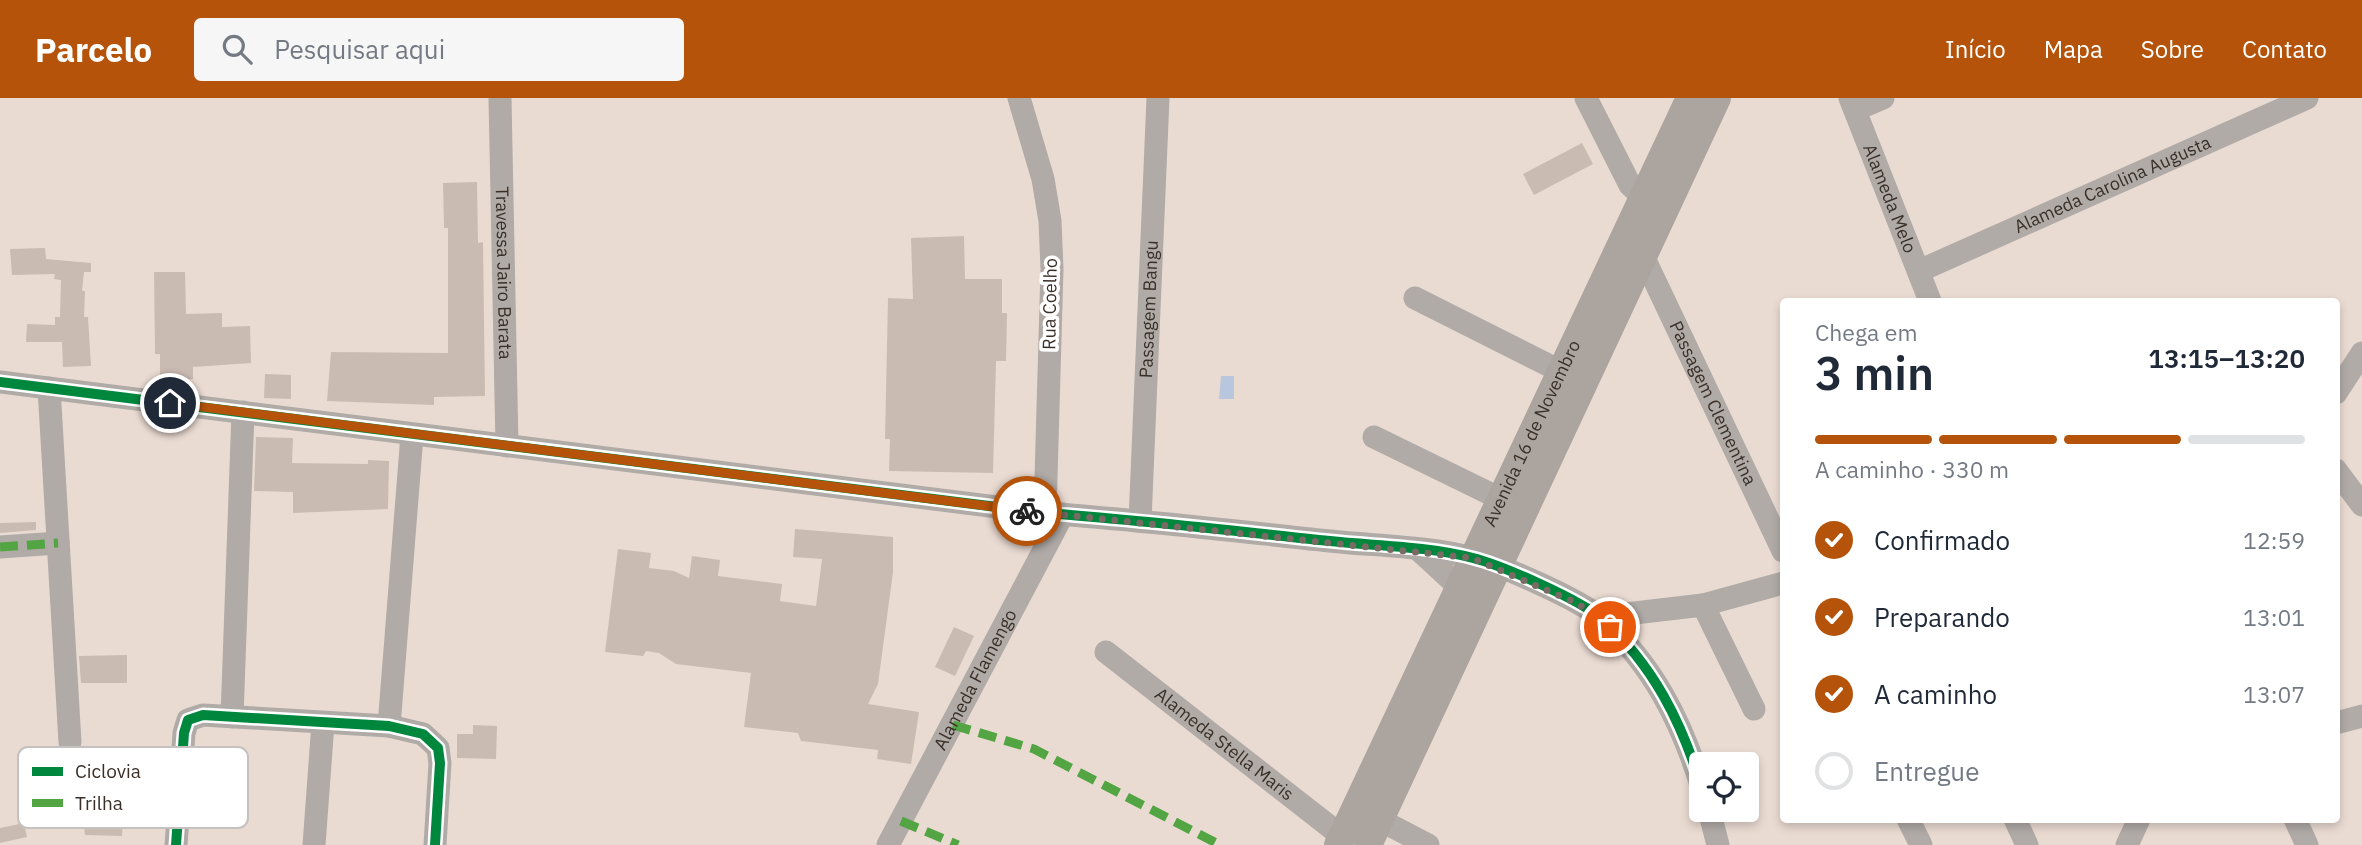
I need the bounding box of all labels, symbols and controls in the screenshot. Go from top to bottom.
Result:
search box [194,18,684,81]
text: Parcelo [35,28,152,71]
icon: search [218,30,256,68]
text: Pesquisar aqui [274,32,445,66]
text: Início [1945,33,2006,65]
text: Mapa [2044,33,2103,65]
text: Sobre [2141,33,2204,65]
text: Contato [2242,33,2327,65]
street label: Alameda Carolina Augusta [2010,130,2215,238]
street label: Alameda Melo [1858,140,1922,256]
street label: Travessa Jairo Barata [491,186,517,360]
street label: Passagem Bangu [1134,240,1163,379]
street label: Rua Coelho [1037,258,1062,350]
street label: Passagem Clementina [1665,317,1762,489]
text: Chega em [1815,317,1917,347]
street label: Avenida 16 de Novembro [1478,336,1585,530]
text: 13:15–13:20 [2148,341,2305,375]
text: 3 min [1815,343,1934,403]
pin [140,373,200,433]
icon: home [151,384,189,422]
text: A caminho · 330 m [1815,454,2009,484]
courier [992,476,1062,546]
icon: bike [1008,492,1046,530]
icon: check [1815,521,1853,559]
text: Confirmado [1874,523,2010,557]
text: 12:59 [2243,525,2305,555]
pin [1580,597,1640,657]
icon: check [1815,598,1853,636]
text: Preparando [1874,600,2010,634]
text: 13:01 [2243,602,2305,632]
street label: Alameda Flamengo [928,605,1022,754]
icon: bag [1591,608,1629,646]
icon: check [1815,675,1853,713]
text: A caminho [1874,677,1997,711]
text: 13:07 [2243,679,2305,709]
street label: Alameda Stella Maris [1150,682,1299,805]
legend [18,747,248,828]
map controls [1689,752,1759,822]
button: locate [1689,752,1759,822]
text: Entregue [1874,754,1979,788]
text: Ciclovia [75,759,141,783]
text: Trilha [75,791,123,815]

